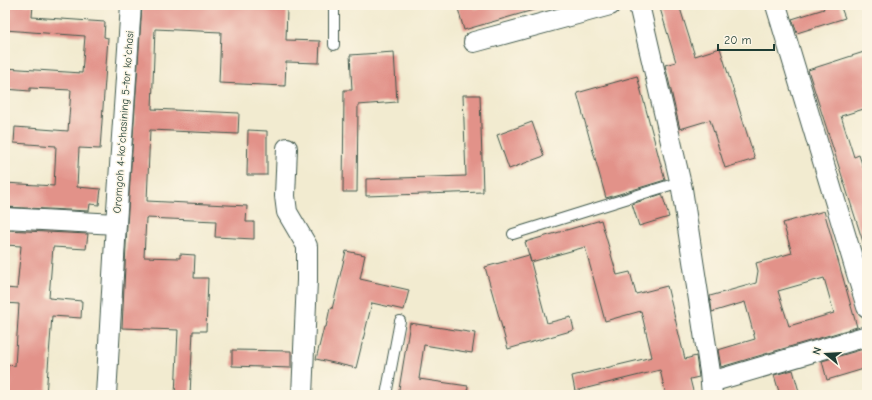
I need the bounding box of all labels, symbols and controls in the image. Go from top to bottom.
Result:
scale bar [718,26,774,52]
street label: Oromgoh 4-koʻchasining 5-tor koʻchasi [111,30,136,214]
text: 20 m [724,33,752,47]
north arrow [806,334,846,374]
text: N [810,346,824,356]

